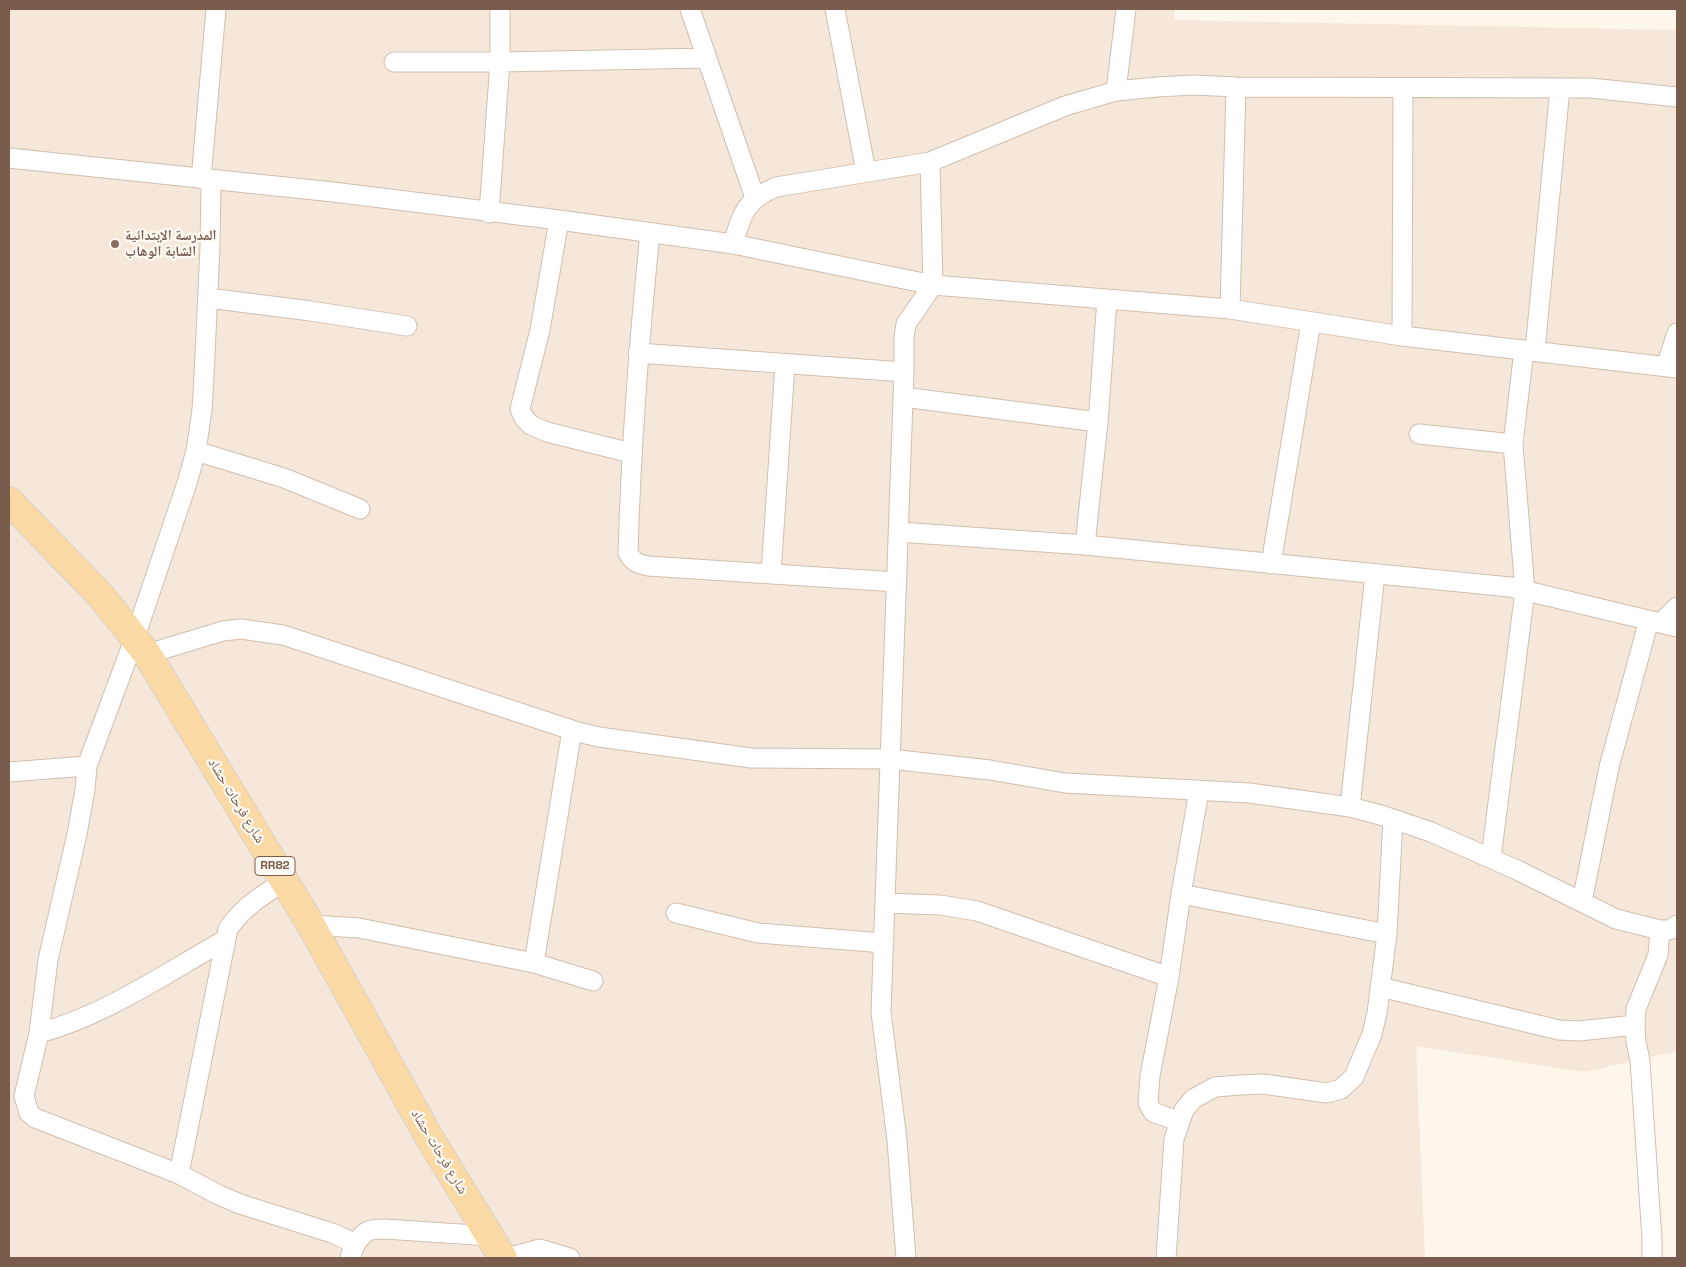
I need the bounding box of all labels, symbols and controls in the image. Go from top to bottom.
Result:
place label: المدرسة الإبتدائية الشابة الوهاب [125,228,216,260]
marker: المدرسة الإبتدائية الشابة الوهاب [109,238,121,250]
street label: شارع فرحات حشاد [204,755,268,847]
road number: RR82 [255,856,295,876]
street label: شارع فرحات حشاد [407,1106,471,1198]

